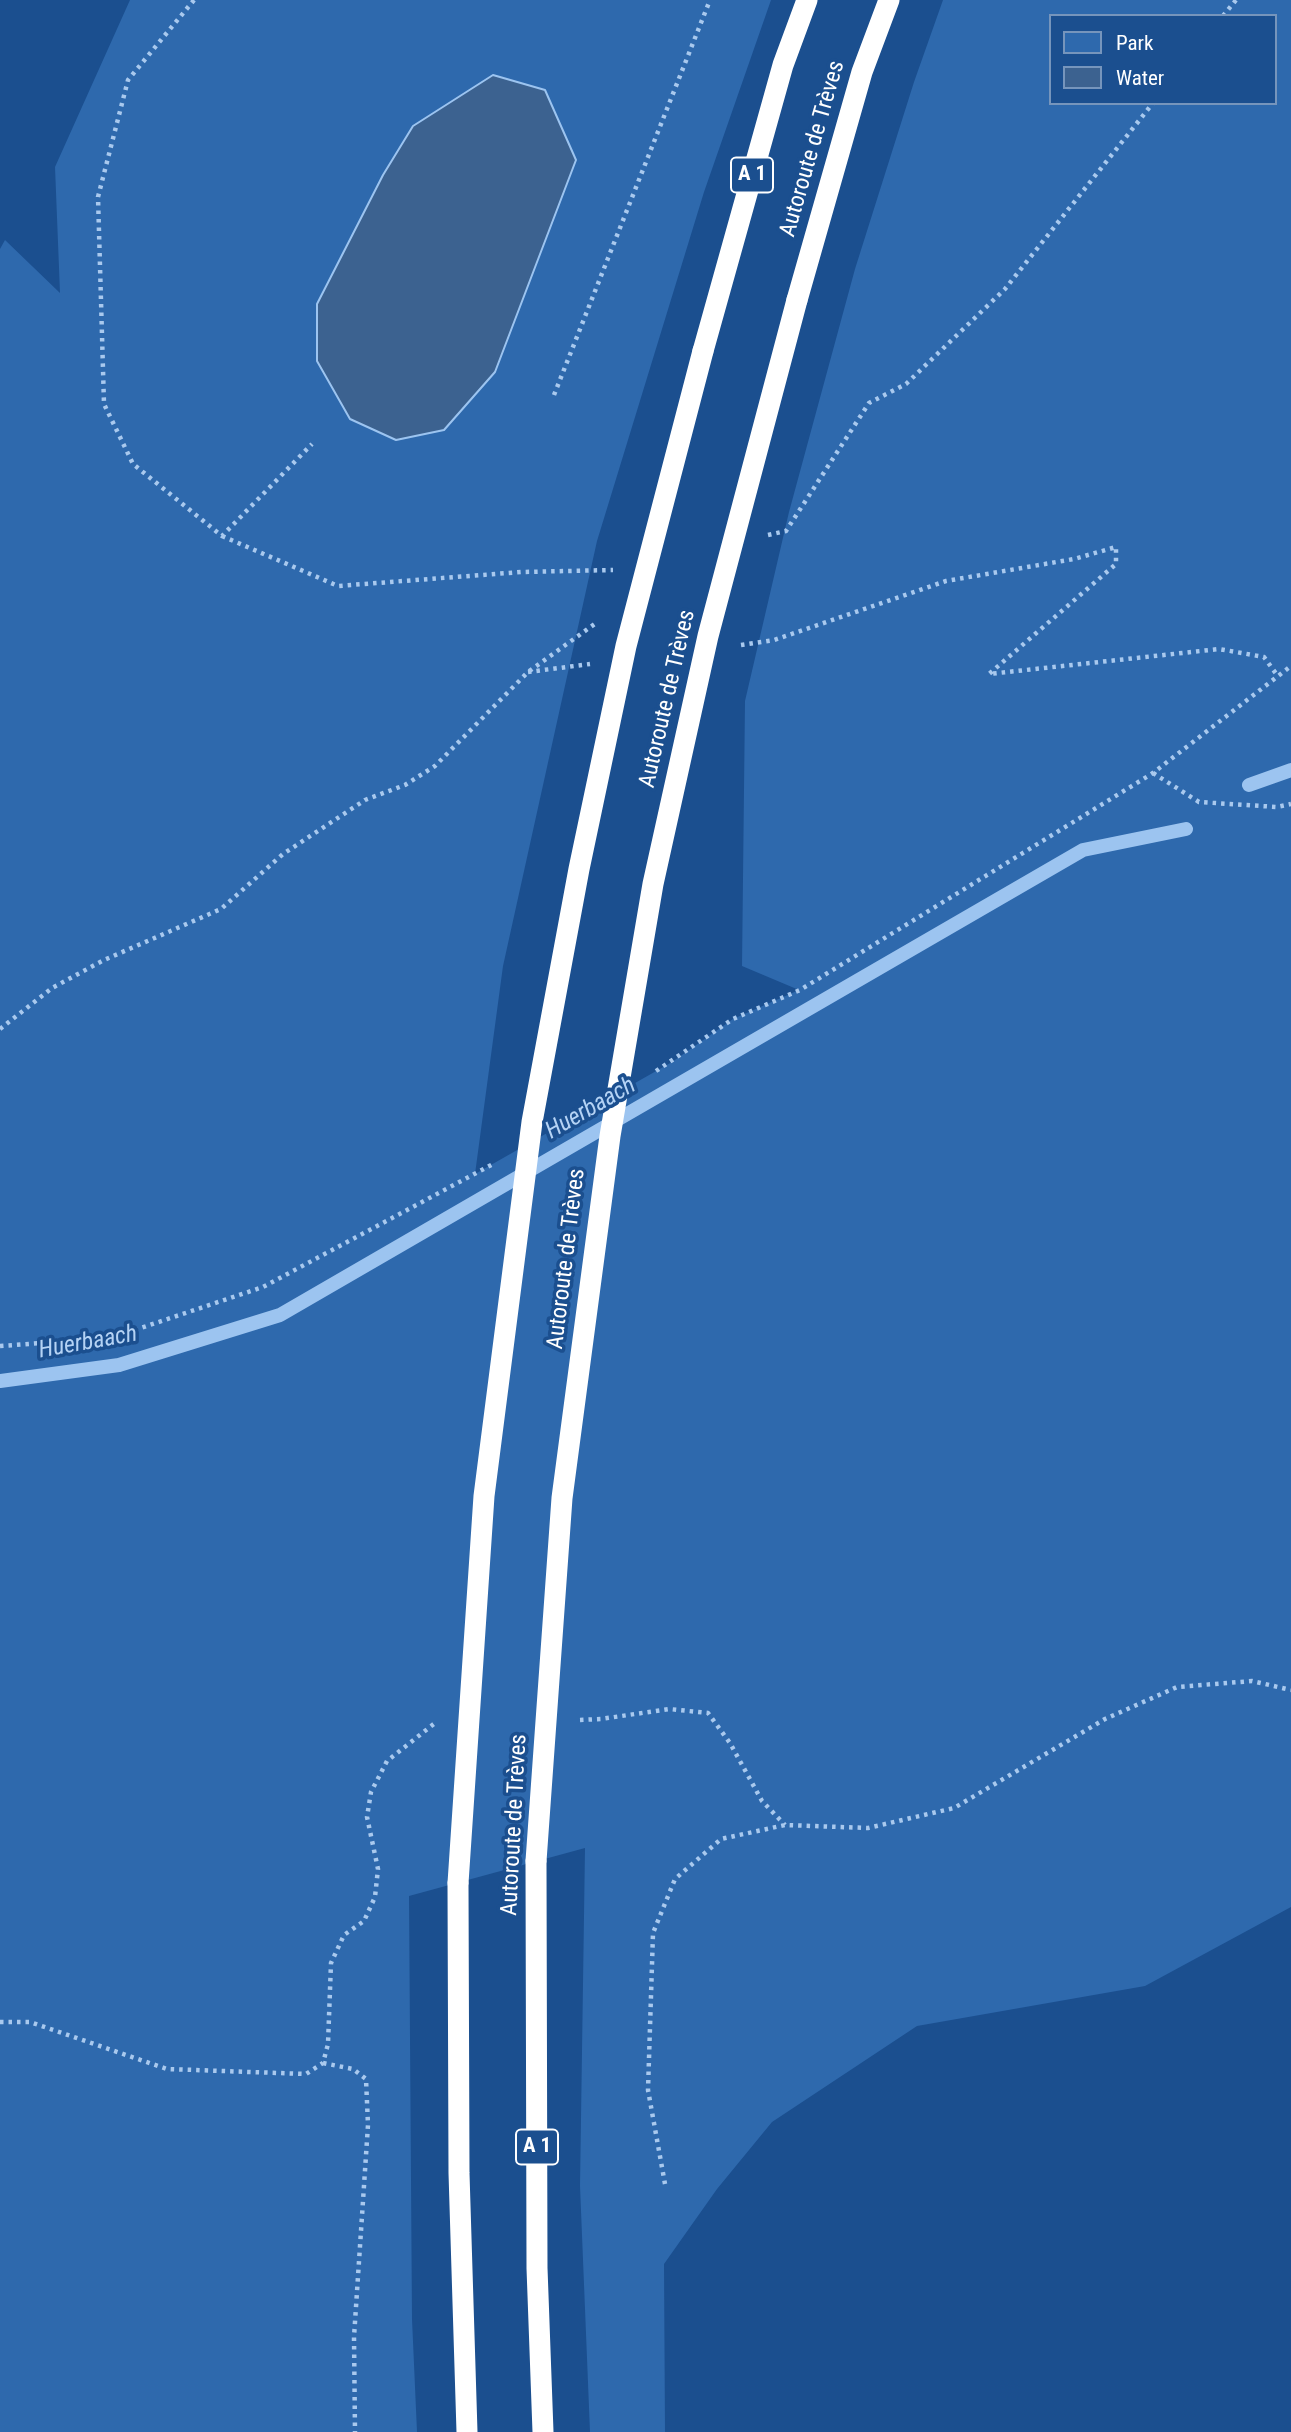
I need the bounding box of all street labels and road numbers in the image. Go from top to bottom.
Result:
street label: Autoroute de Trèves [775,58,851,240]
road number: A 1 [731,158,773,192]
street label: Autoroute de Trèves [634,607,702,791]
street label: Autoroute de Trèves [542,1167,592,1351]
street label: Autoroute de Trèves [496,1734,534,1916]
road number: A 1 [516,2130,558,2164]

